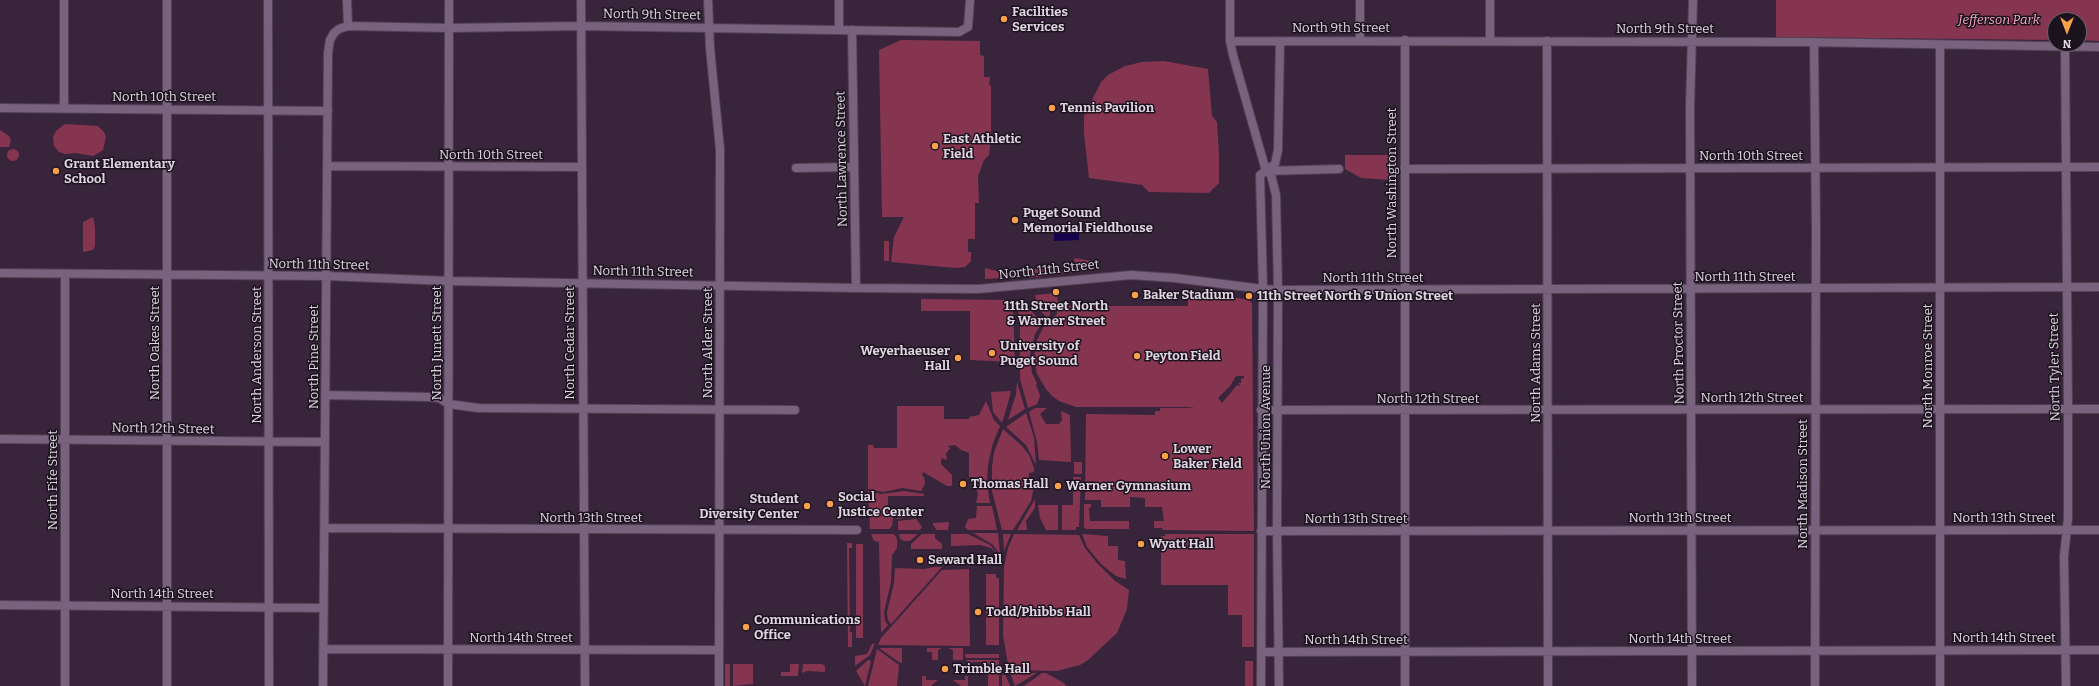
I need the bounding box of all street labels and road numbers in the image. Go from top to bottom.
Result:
street label: North 9th Street [603,6,701,24]
street label: North 9th Street [1292,20,1390,36]
street label: North 9th Street [1616,21,1714,37]
street label: North 10th Street [112,89,216,105]
street label: North Lawrence Street [833,91,851,227]
street label: North Washington Street [1384,107,1400,259]
street label: North 10th Street [439,147,543,163]
street label: North 10th Street [1699,148,1803,164]
street label: North 11th Street [268,256,370,274]
street label: North 11th Street [998,257,1100,283]
street label: North 11th Street [592,263,694,281]
street label: North 11th Street [1694,269,1796,285]
street label: North 11th Street [1322,270,1424,286]
street label: North Proctor Street [1670,282,1688,404]
street label: North Oakes Street [147,286,163,400]
street label: North Anderson Street [249,286,265,424]
street label: North Junett Street [429,286,445,400]
street label: North Cedar Street [562,286,578,400]
street label: North Alder Street [700,287,716,399]
street label: North Adams Street [1528,303,1544,423]
street label: North Monroe Street [1920,304,1936,428]
street label: North Pine Street [306,305,322,409]
street label: North Tyler Street [2046,313,2064,421]
street label: North Union Avenue [1258,365,1274,489]
street label: North 12th Street [1701,390,1803,406]
street label: North 12th Street [1377,391,1479,407]
street label: North Madison Street [1795,419,1811,549]
street label: North 12th Street [111,420,215,438]
street label: North Fife Street [45,430,61,530]
street label: North 13th Street [539,510,643,526]
street label: North 13th Street [1628,510,1732,526]
street label: North 13th Street [1952,510,2056,526]
street label: North 13th Street [1304,511,1408,527]
street label: North 14th Street [110,586,214,602]
street label: North 14th Street [469,630,573,646]
street label: North 14th Street [1952,630,2056,646]
street label: North 14th Street [1628,631,1732,647]
street label: North 14th Street [1304,632,1408,648]

